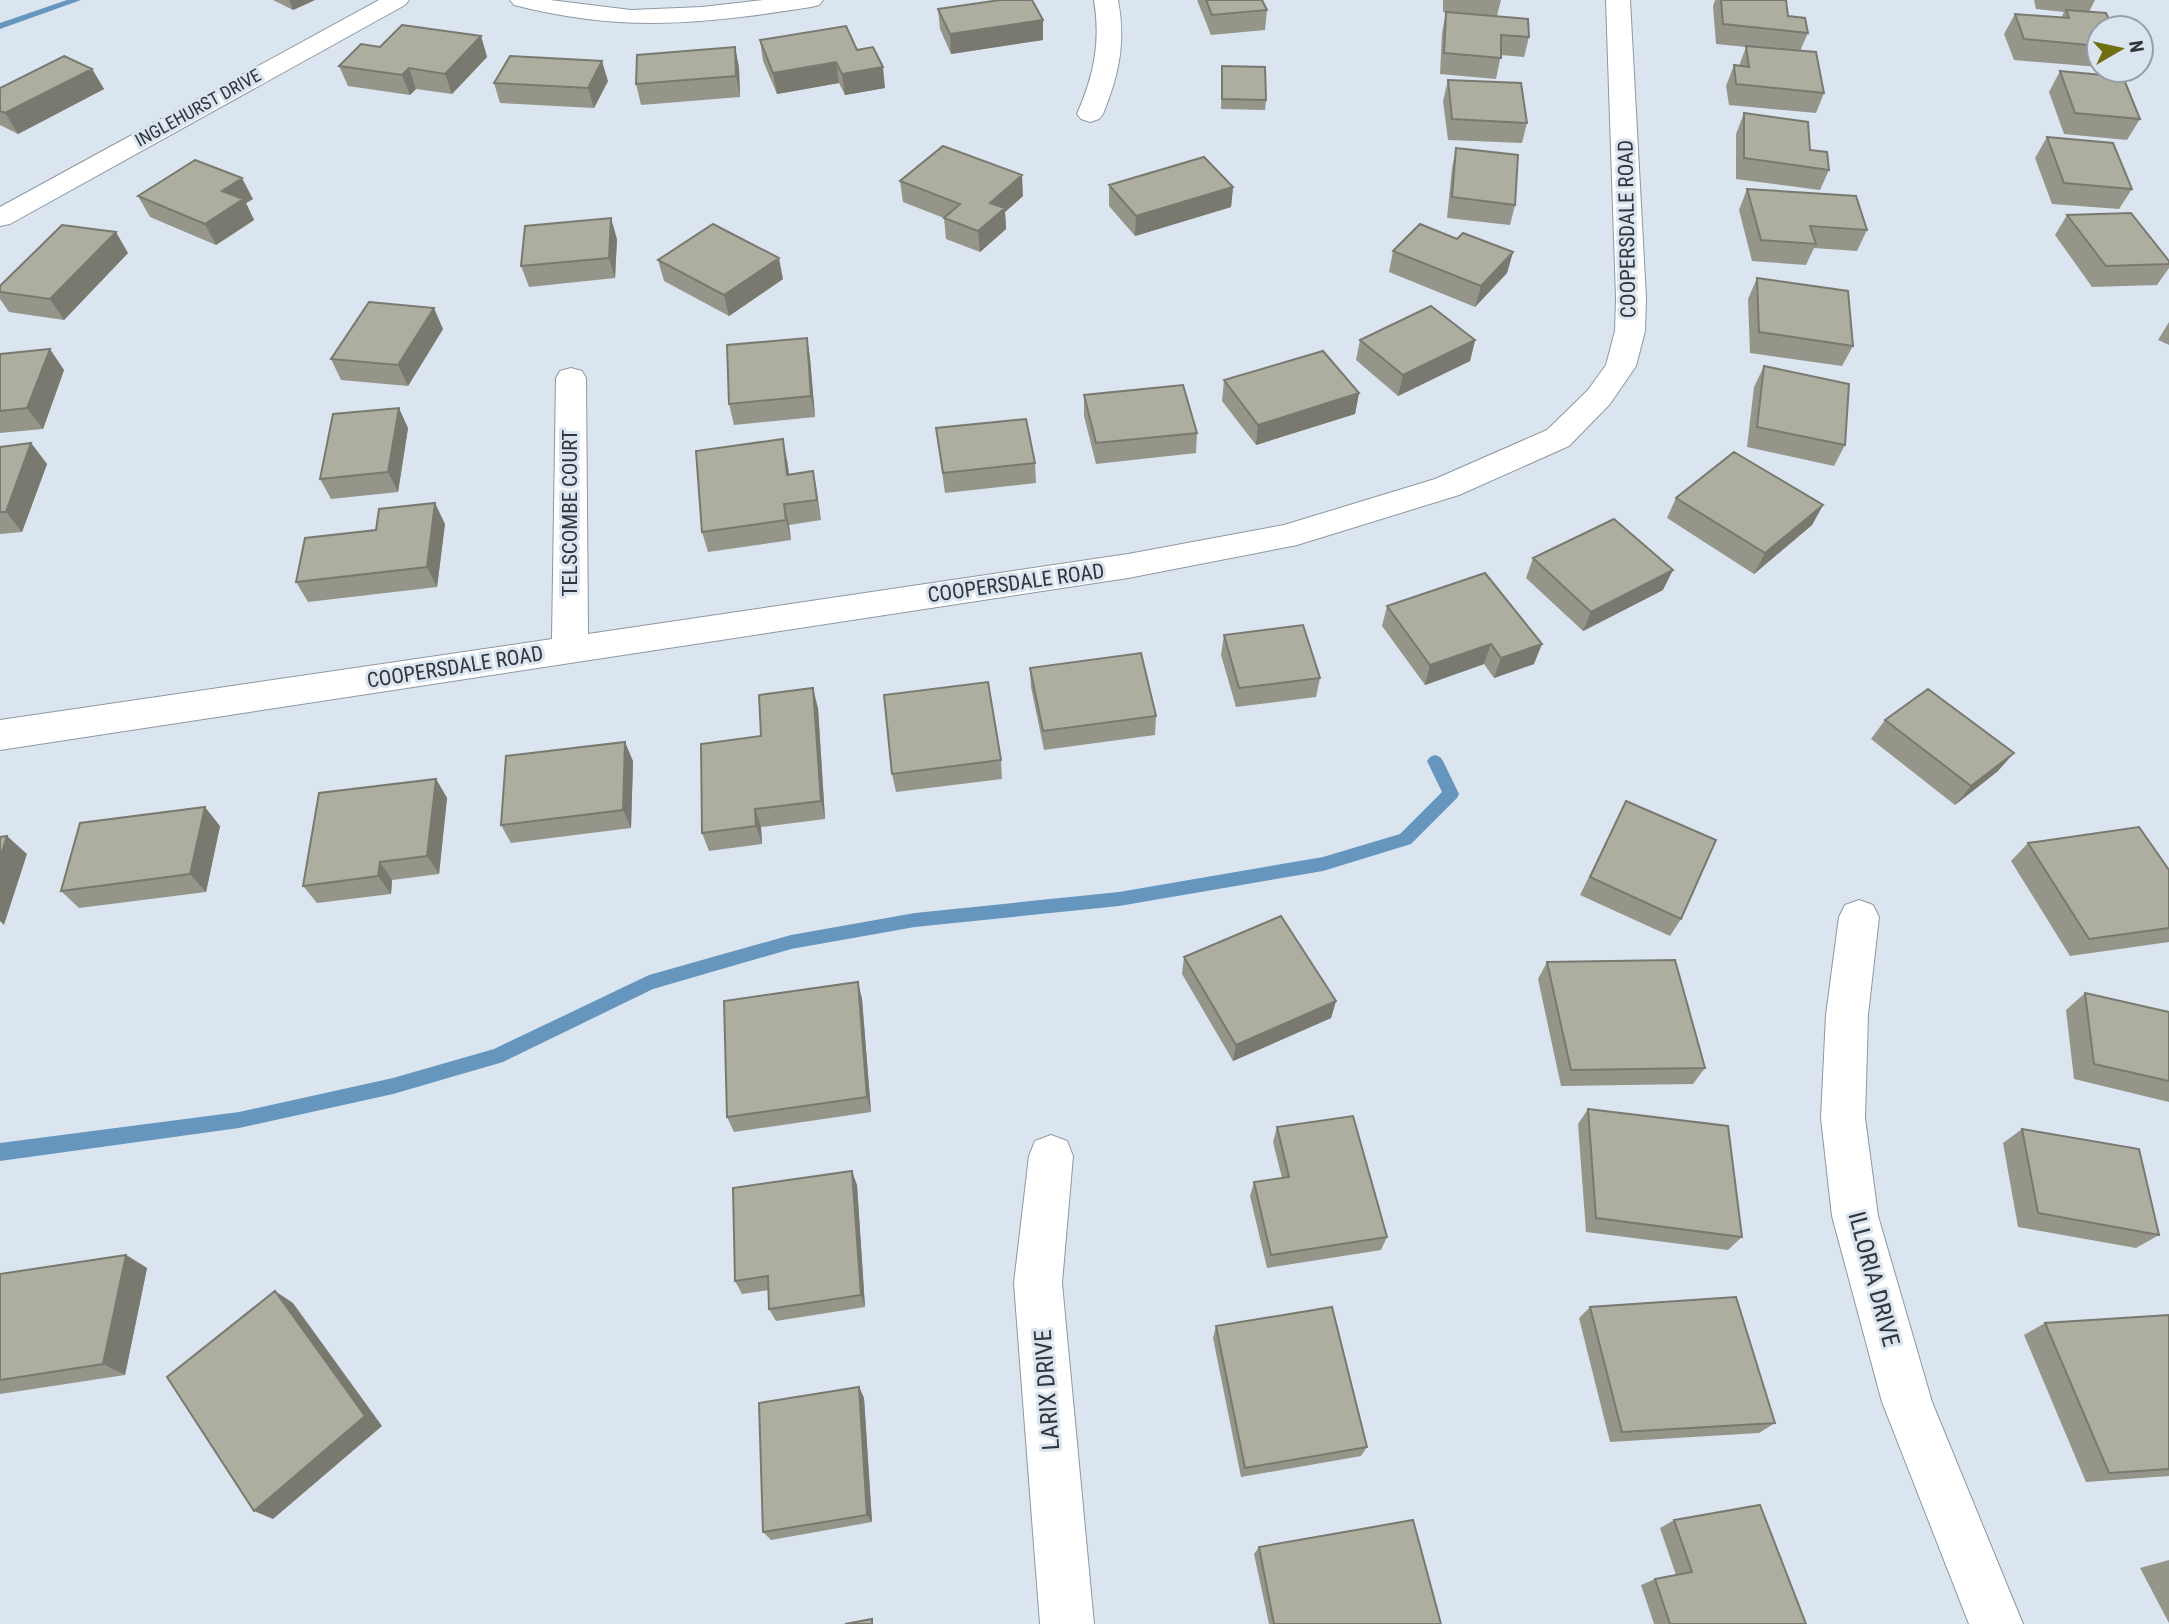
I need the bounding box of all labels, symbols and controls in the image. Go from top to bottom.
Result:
north arrow [2085,14,2155,84]
text: N [2124,39,2149,54]
street label: INGLEHURST DRIVE [131,64,264,151]
street label: COOPERSDALE ROAD [1613,140,1641,318]
street label: TELSCOMBE COURT [558,429,582,596]
street label: COOPERSDALE ROAD [926,559,1106,607]
street label: COOPERSDALE ROAD [365,641,545,693]
street label: ILLORIA DRIVE [1843,1208,1905,1350]
street label: LARIX DRIVE [1029,1329,1065,1451]

